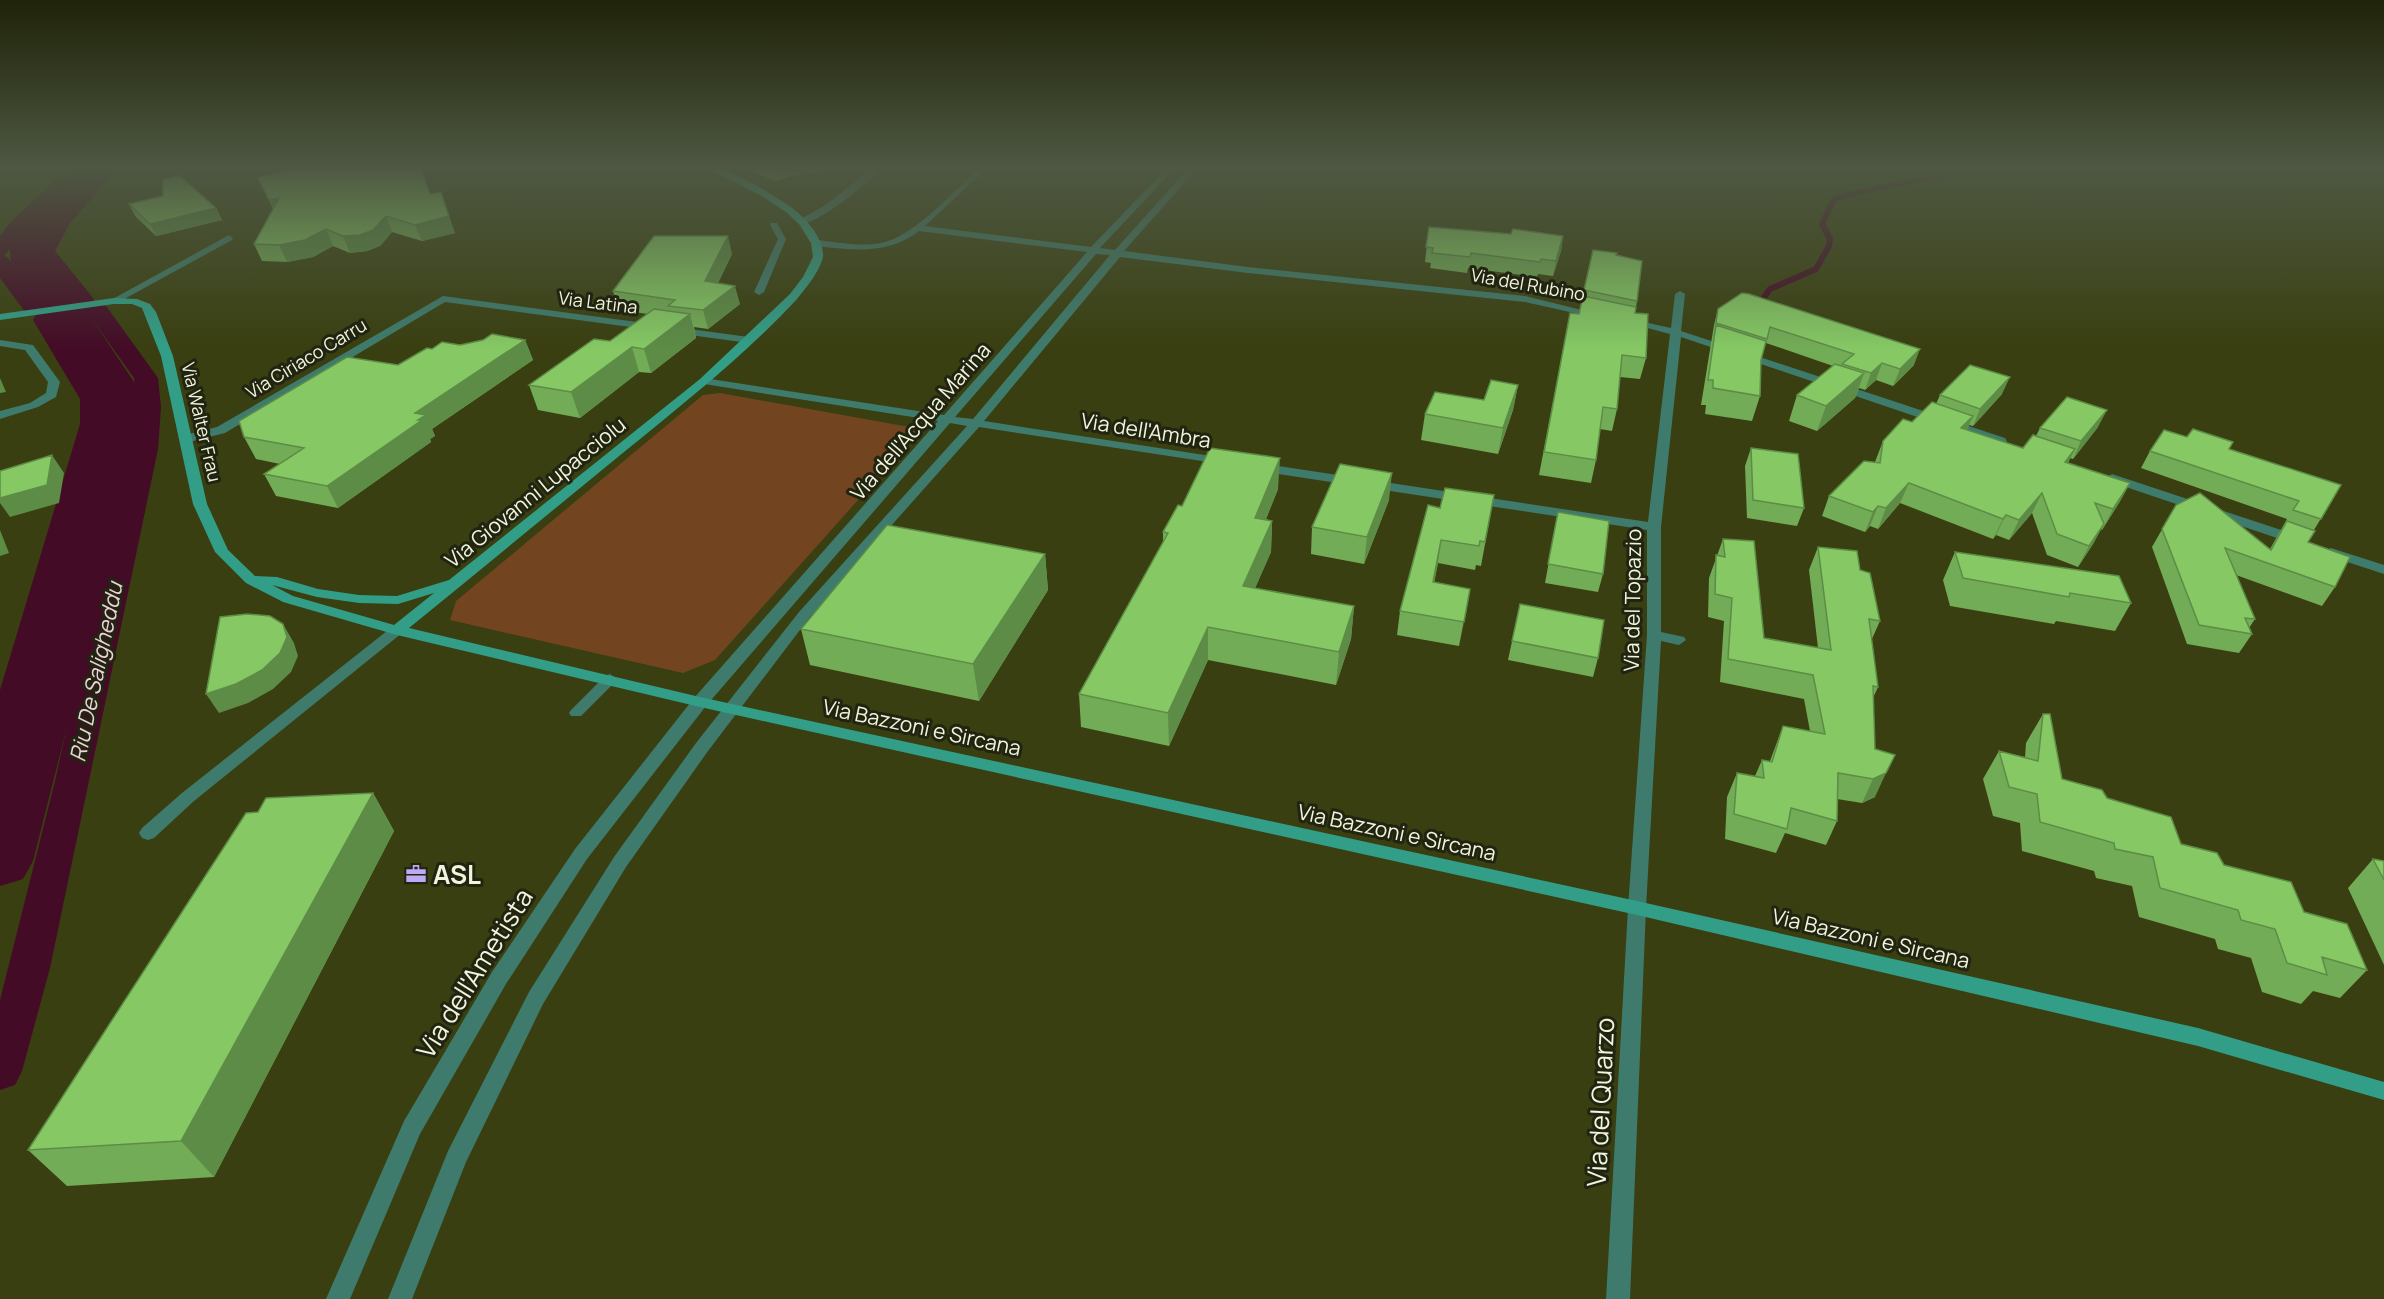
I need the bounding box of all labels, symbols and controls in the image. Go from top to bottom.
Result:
street label: Via del Rubino [1469,262,1587,306]
street label: Via Latina [557,285,639,319]
street label: Via Ciriaco Carru [241,313,371,403]
street label: Via dell'Acqua Marina [844,336,996,506]
street label: Via Walter Frau [177,360,227,484]
street label: Via dell'Ambra [1079,406,1213,454]
street label: Via Giovanni Lupacciolu [439,410,631,574]
street label: Via del Topazio [1617,528,1647,672]
water label: Riu De Saligheddu [62,578,130,764]
street label: Via Bazzoni e Sircana [820,692,1024,762]
street label: Via Bazzoni e Sircana [1295,797,1499,867]
place label: ASL [433,856,481,892]
office icon: ASL [404,862,428,886]
street label: Via dell'Ametista [407,881,541,1065]
street label: Via Bazzoni e Sircana [1769,902,1973,974]
street label: Via del Quarzo [1578,1017,1622,1187]

